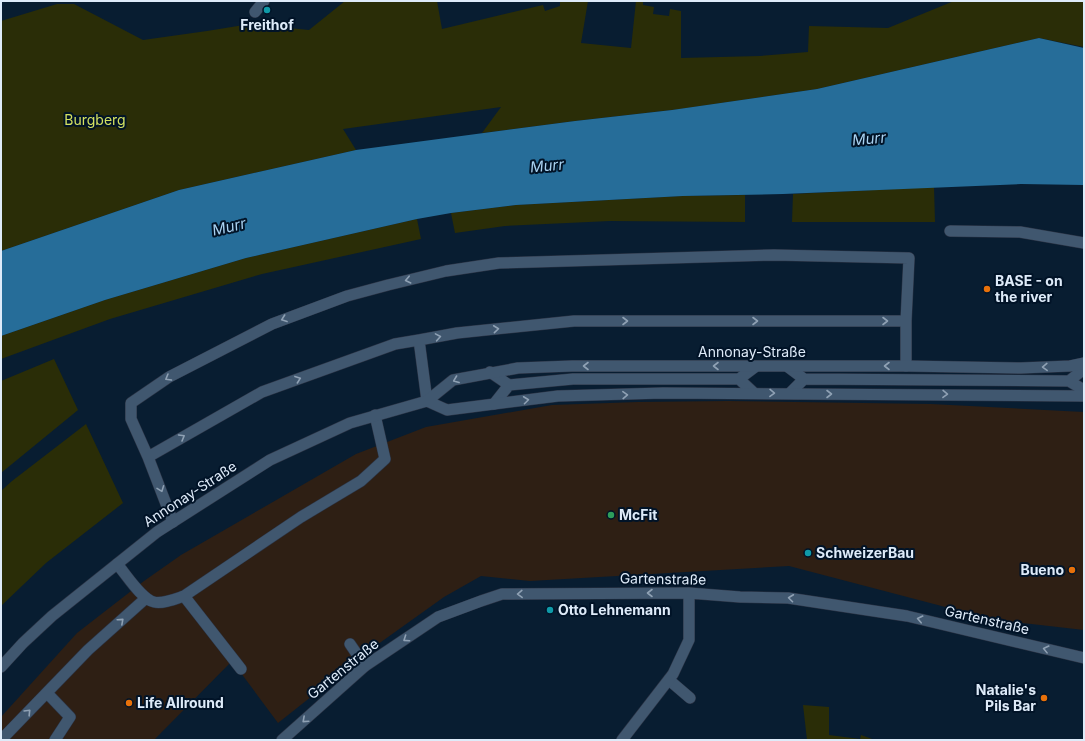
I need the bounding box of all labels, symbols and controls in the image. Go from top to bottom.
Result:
marker: Freithof [262,5,272,15]
place label: Freithof [240,16,294,33]
park label: Burgberg [64,111,126,128]
water label: Murr [851,128,887,149]
water label: Murr [529,155,565,176]
water label: Murr [210,213,248,240]
place label: BASE - on the river [995,272,1063,305]
one-way arrow [405,276,411,284]
marker: BASE - on the river [982,284,992,294]
one-way arrow [281,315,288,323]
one-way arrow [622,317,628,325]
one-way arrow [752,317,758,325]
one-way arrow [882,317,888,325]
one-way arrow [493,325,499,334]
one-way arrow [435,333,441,341]
street label: Annonay-Straße [698,343,806,360]
one-way arrow [583,362,589,370]
one-way arrow [713,362,719,370]
one-way arrow [884,362,890,370]
one-way arrow [1042,363,1048,371]
one-way arrow [165,374,172,381]
one-way arrow [294,376,301,384]
one-way arrow [453,376,460,384]
one-way arrow [769,389,775,397]
one-way arrow [622,390,628,399]
one-way arrow [826,390,832,398]
one-way arrow [942,390,948,399]
one-way arrow [523,396,529,405]
one-way arrow [178,435,185,442]
street label: Annonay-Straße [140,457,240,530]
one-way arrow [156,486,164,493]
place label: McFit [619,506,657,523]
marker: McFit [606,510,616,520]
place label: SchweizerBau [816,544,914,561]
marker: SchweizerBau [803,548,813,558]
place label: Bueno [1020,561,1064,578]
marker: Bueno [1067,565,1077,575]
street label: Gartenstraße [620,569,706,588]
one-way arrow [517,589,523,598]
one-way arrow [647,589,653,597]
one-way arrow [788,594,794,603]
place label: Otto Lehnemann [558,601,671,618]
street label: Gartenstraße [943,601,1031,638]
marker: Otto Lehnemann [545,605,555,615]
one-way arrow [916,616,923,624]
one-way arrow [116,618,123,625]
one-way arrow [403,634,410,642]
street label: Gartenstraße [304,635,382,702]
one-way arrow [1043,646,1049,654]
place label: Natalie's Pils Bar [976,681,1036,714]
marker: Natalie's Pils Bar [1039,693,1049,703]
place label: Life Allround [137,694,224,711]
marker: Life Allround [124,698,134,708]
one-way arrow [23,709,31,717]
one-way arrow [302,715,309,722]

